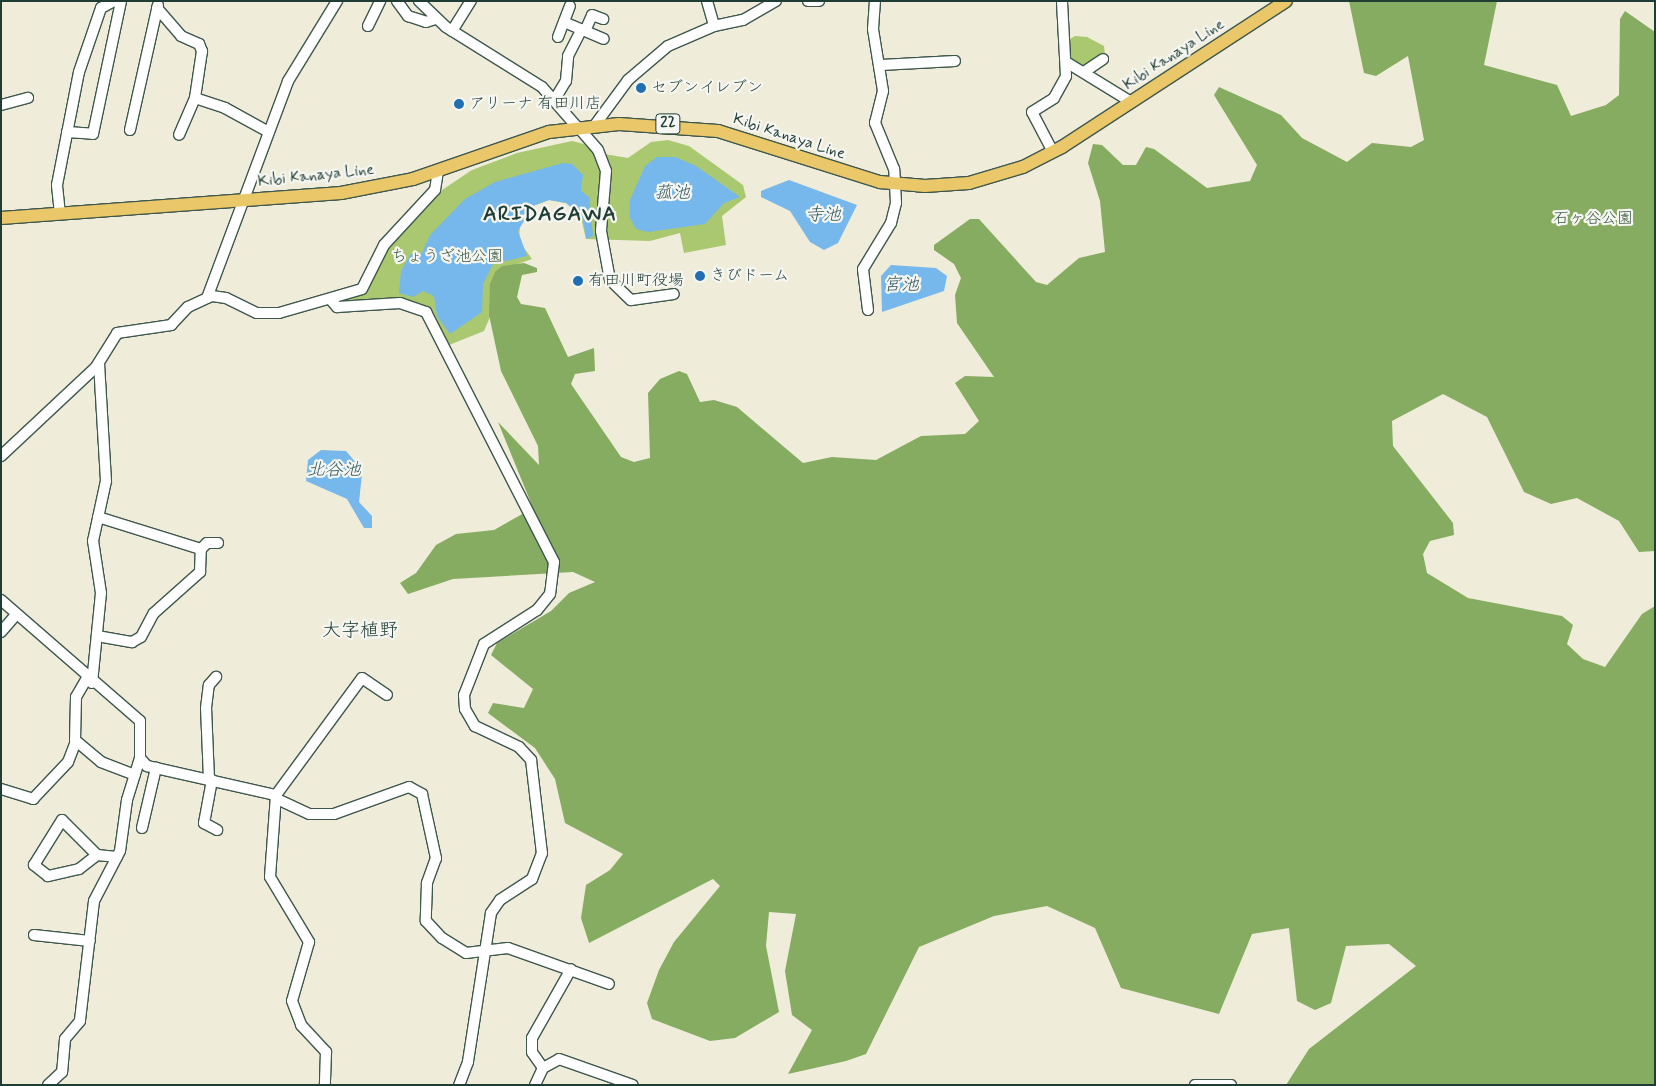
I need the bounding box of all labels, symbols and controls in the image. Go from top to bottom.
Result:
street label: Kibi Kanaya Line [1119,14,1229,96]
place label: セブンイレブン [651,78,763,98]
marker: セブンイレブン [635,82,647,94]
place label: アリーナ 有田川店 [469,94,601,114]
marker: アリーナ 有田川店 [453,98,465,110]
street label: Kibi Kanaya Line [729,109,849,165]
road number: 22 [654,112,682,136]
street label: Kibi Kanaya Line [256,160,376,192]
water label: 菰池 [654,182,690,204]
district label: ARIDAGAWA [482,201,618,227]
water label: 寺池 [805,204,841,226]
park label: 石ヶ谷公園 [1553,209,1633,229]
park label: ちょうざ池公園 [391,247,503,267]
place label: きびドーム [710,266,790,286]
marker: きびドーム [694,270,706,282]
place label: 有田川町役場 [588,271,684,291]
water label: 宮池 [883,274,919,296]
marker: 有田川町役場 [572,275,584,287]
water label: 北谷池 [307,459,361,481]
district label: 大字植野 [322,620,398,642]

